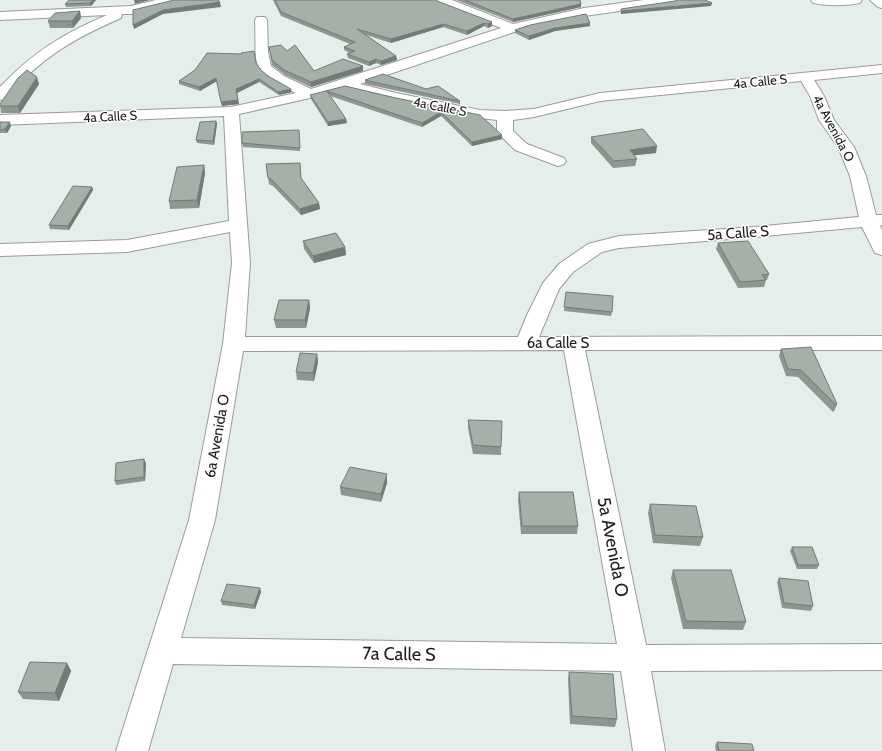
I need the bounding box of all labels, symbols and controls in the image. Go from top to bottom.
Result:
street label: 4a Calle S [732,70,788,92]
street label: 4a Avenida O [810,92,858,164]
street label: 4a Calle S [412,93,469,119]
street label: 4a Calle S [83,107,138,125]
street label: 5a Calle S [706,222,770,244]
street label: 6a Calle S [527,334,589,352]
street label: 6a Avenida O [201,393,233,479]
street label: 5a Avenida O [593,495,633,599]
street label: 7a Calle S [362,642,436,666]

